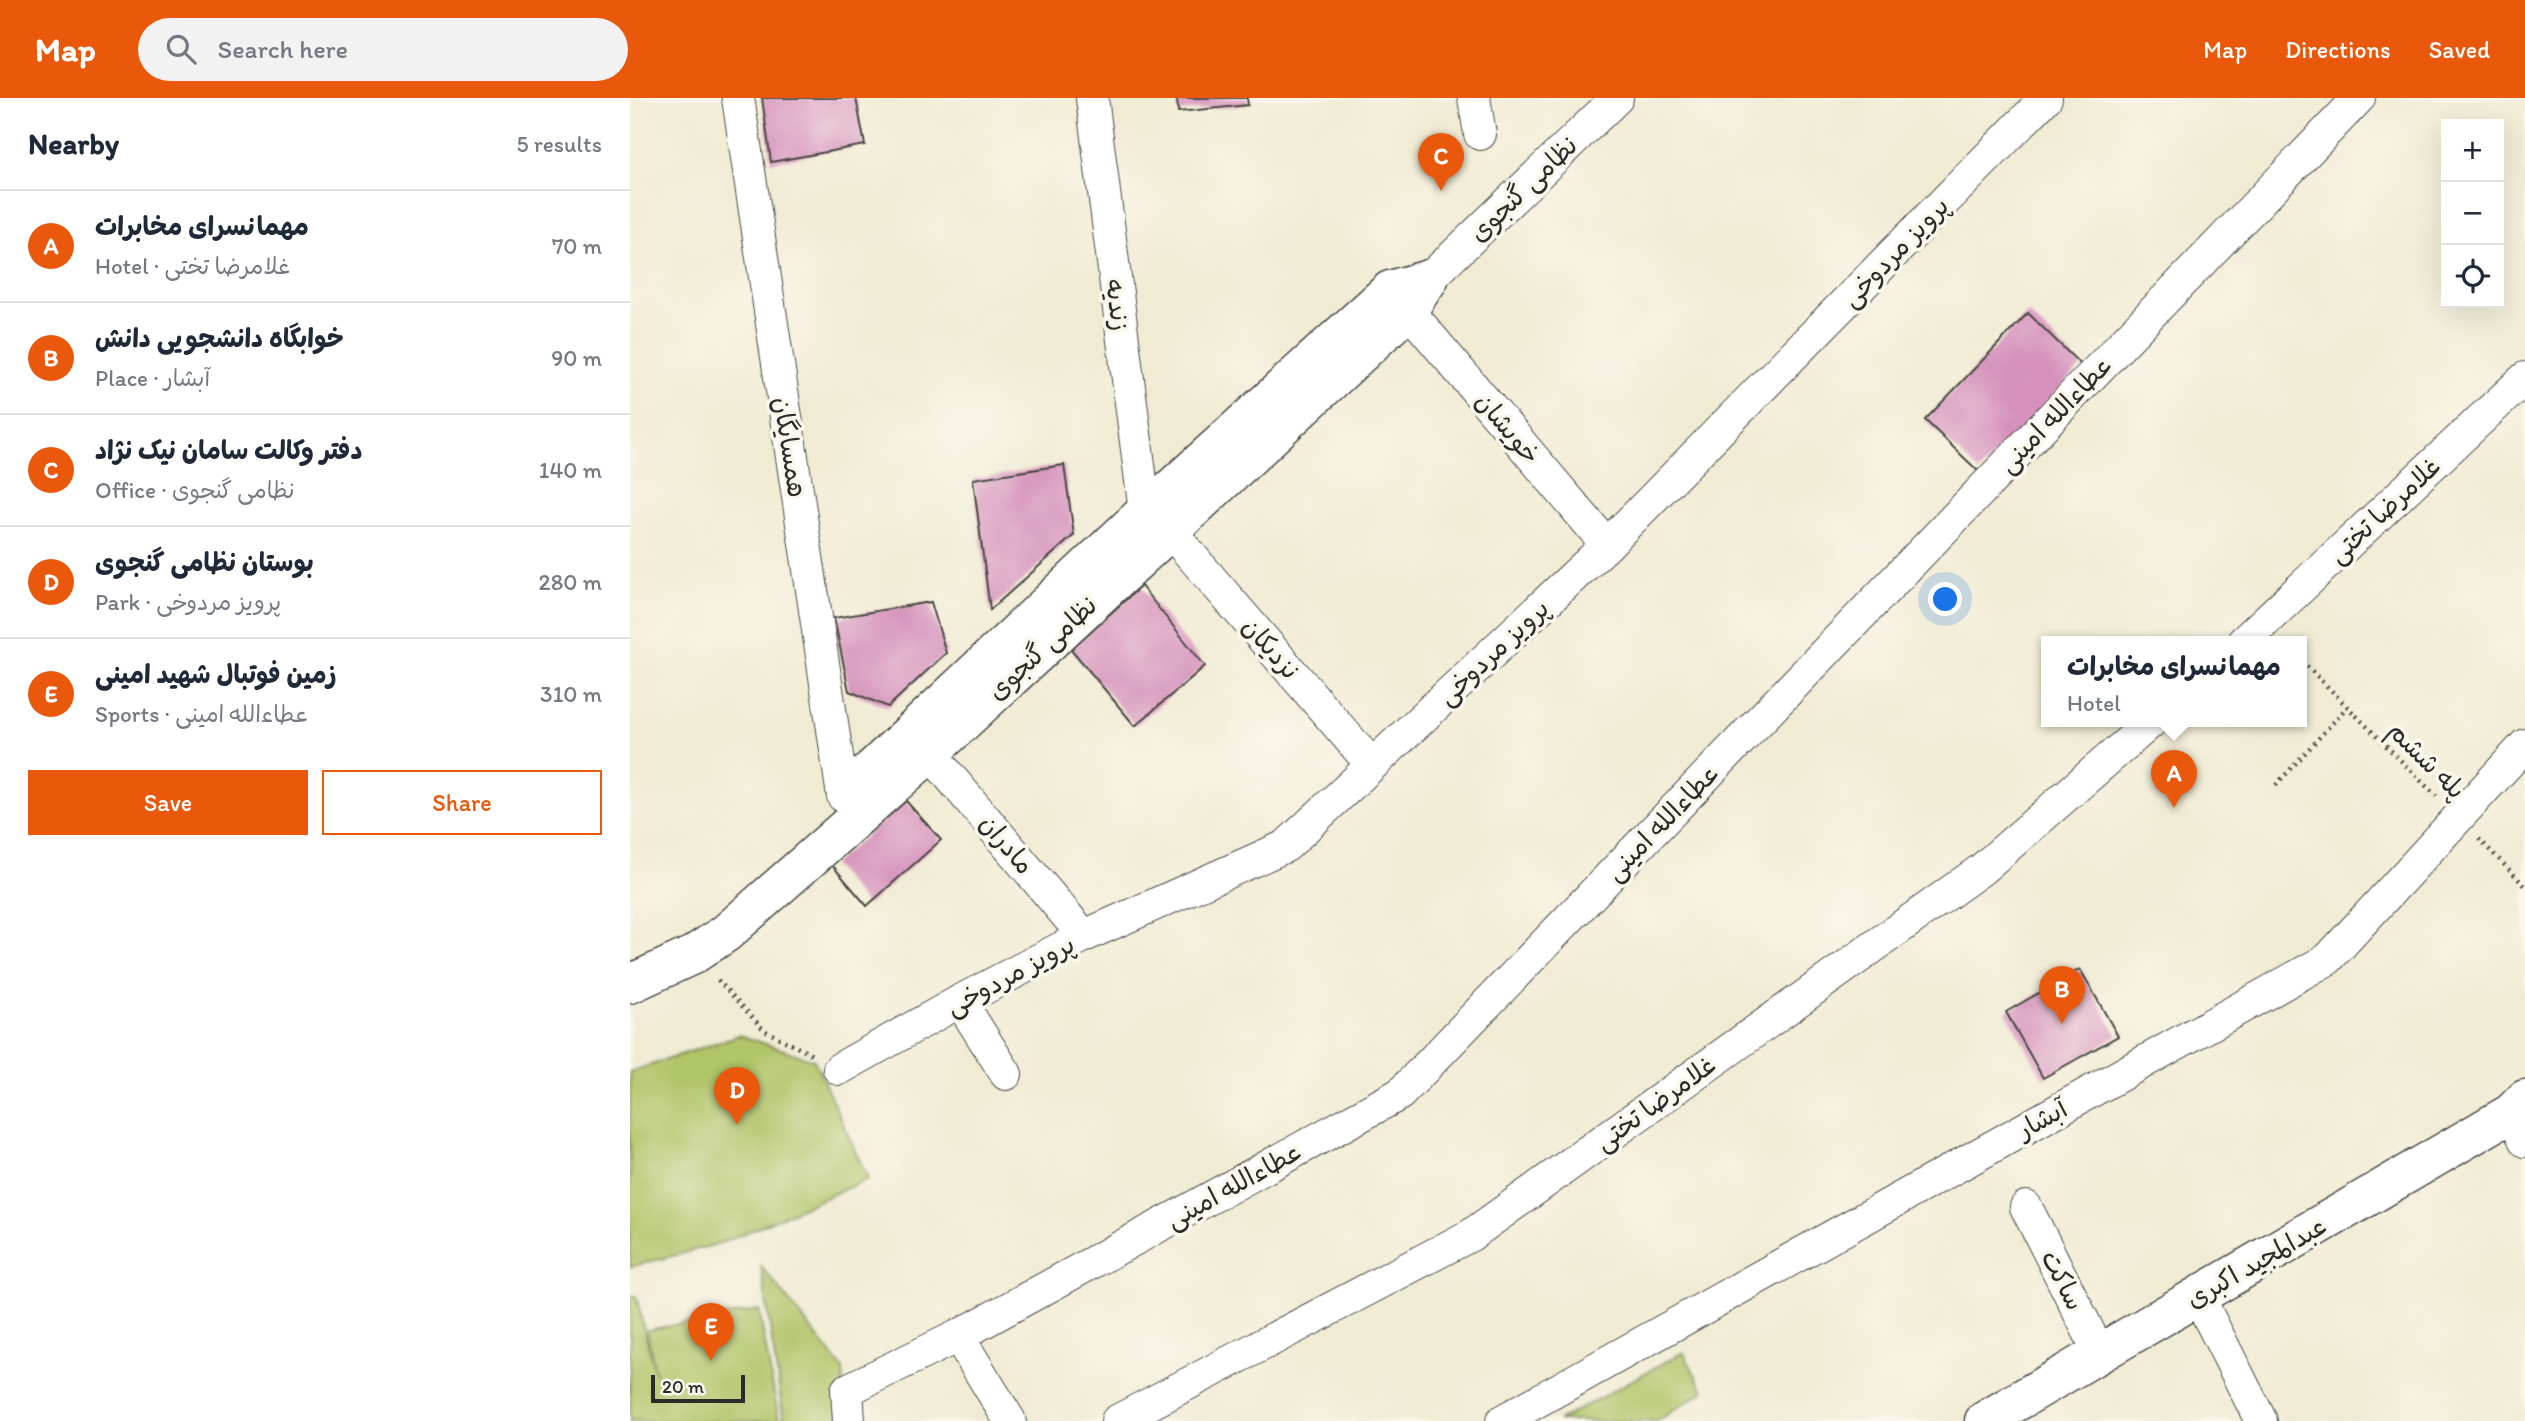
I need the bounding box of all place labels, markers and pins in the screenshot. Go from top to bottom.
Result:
pin: C [1418,133,1464,191]
pin: A [2151,750,2197,808]
pin: B [2039,966,2085,1024]
pin: D [714,1067,760,1125]
pin: E [688,1303,734,1361]

